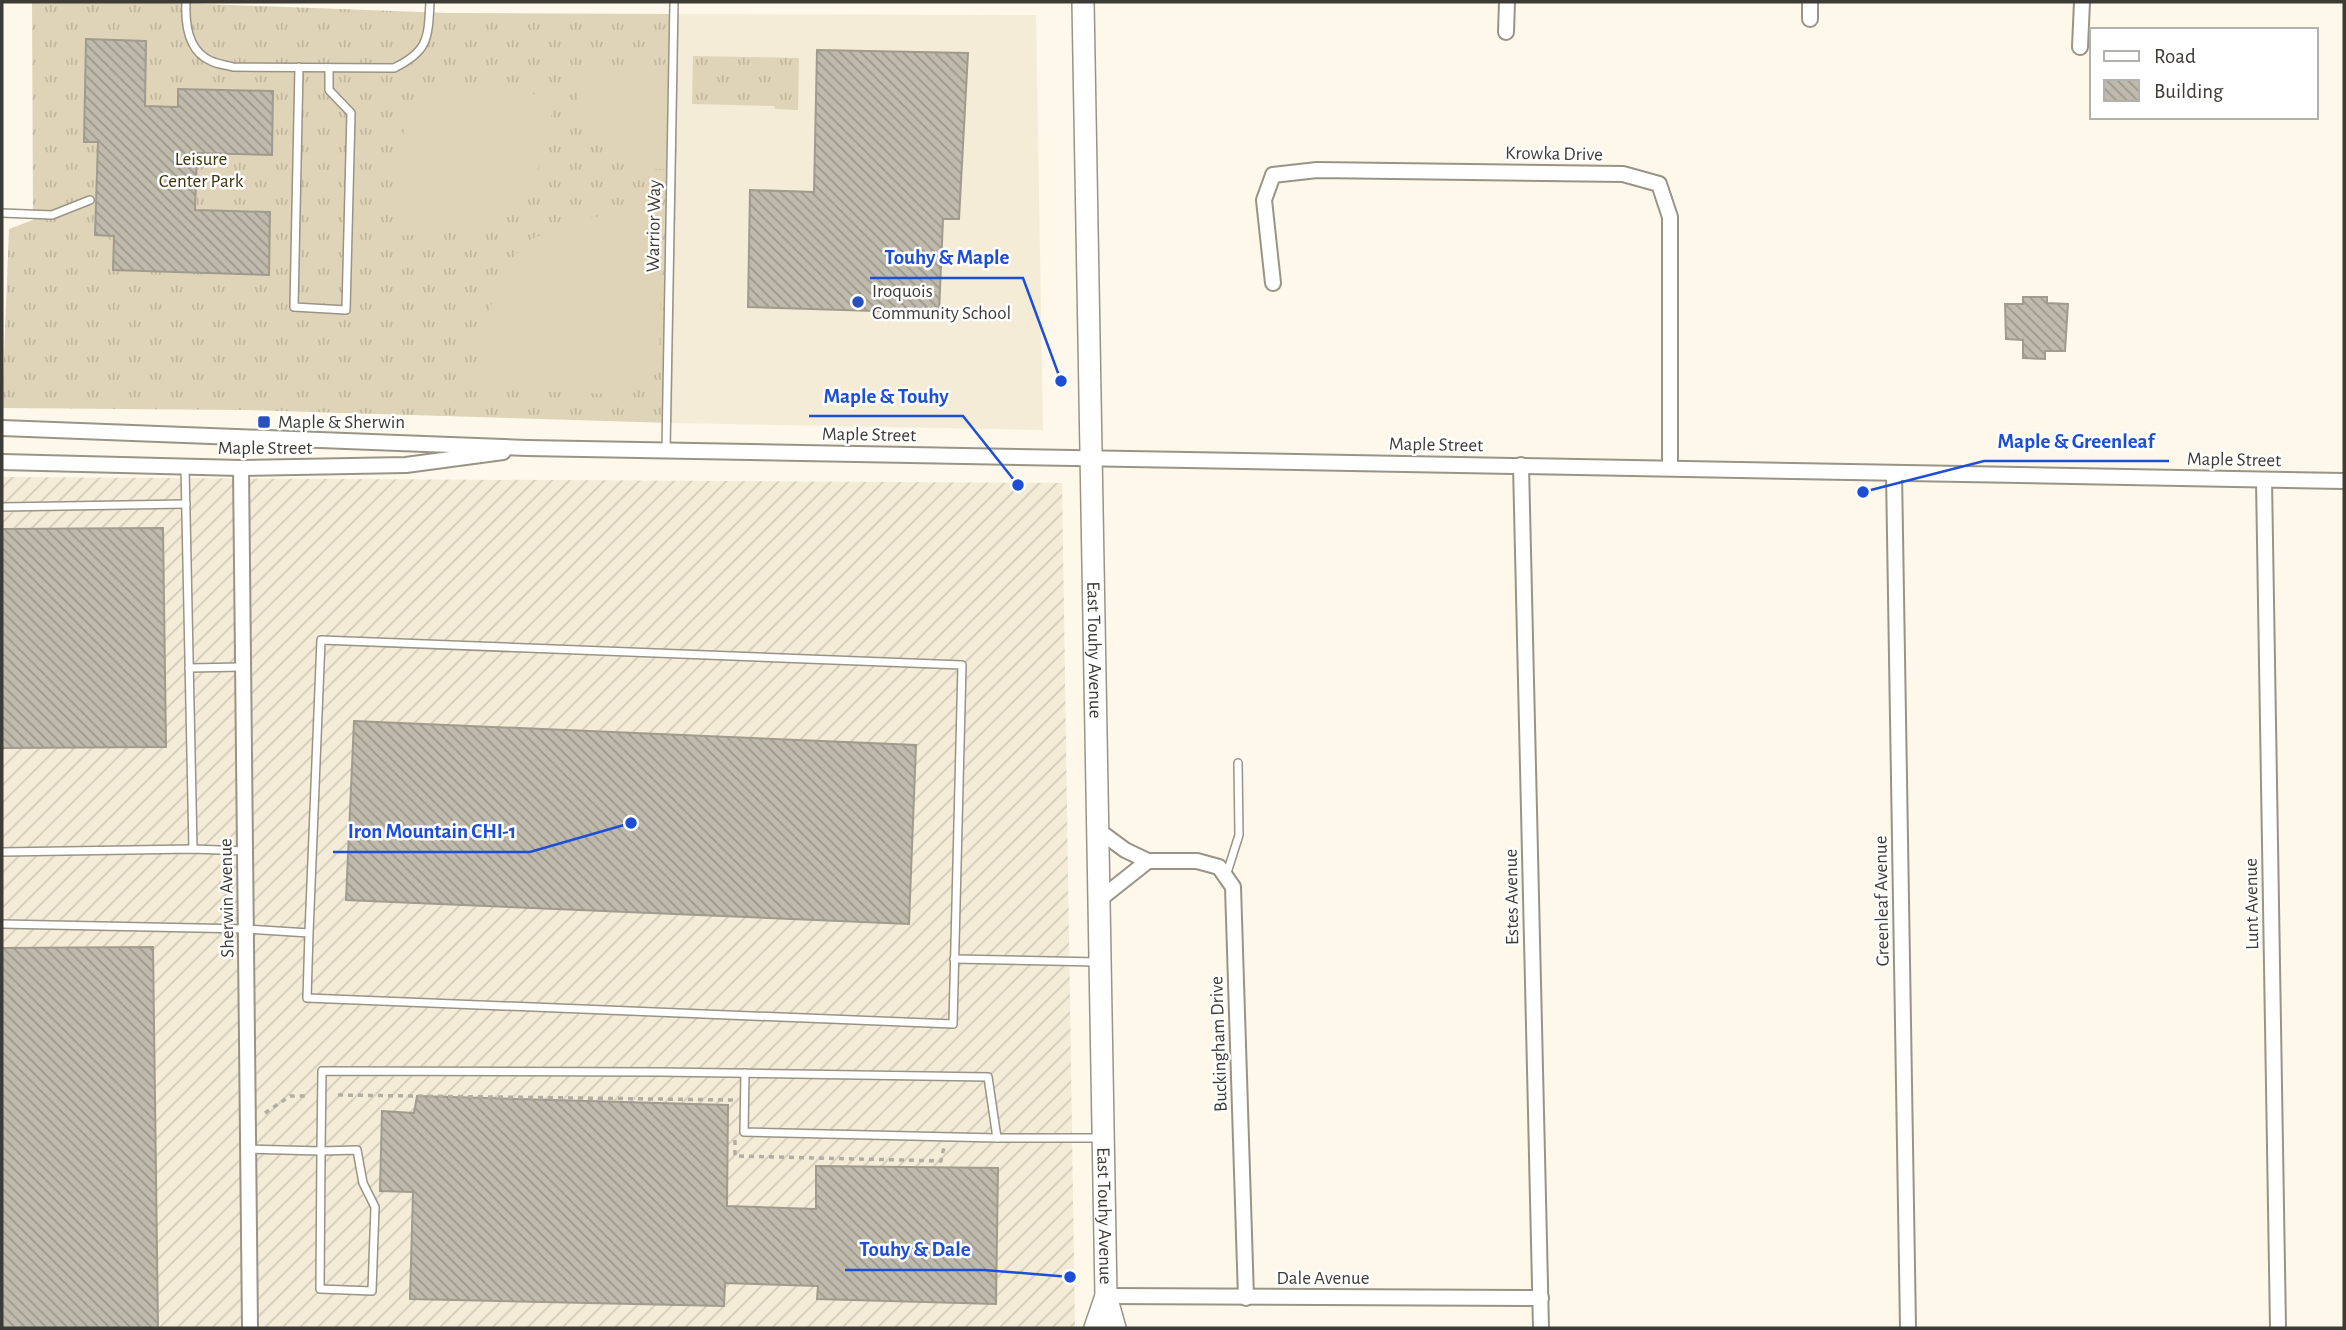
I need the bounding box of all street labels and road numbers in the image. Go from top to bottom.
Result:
street label: Krowka Drive [1505,144,1603,164]
street label: Warrior Way [644,180,664,272]
street label: Maple Street [822,425,916,445]
street label: Maple Street [1389,435,1483,455]
street label: Maple Street [218,439,312,458]
street label: Maple Street [2187,450,2281,470]
street label: East Touhy Avenue [1084,581,1105,719]
street label: Greenleaf Avenue [1871,835,1893,967]
street label: Sherwin Avenue [216,838,238,958]
street label: Estes Avenue [1502,849,1522,945]
street label: Lunt Avenue [2242,858,2262,950]
street label: Buckingham Drive [1207,976,1231,1112]
street label: East Touhy Avenue [1094,1147,1115,1285]
street label: Dale Avenue [1276,1269,1370,1288]

